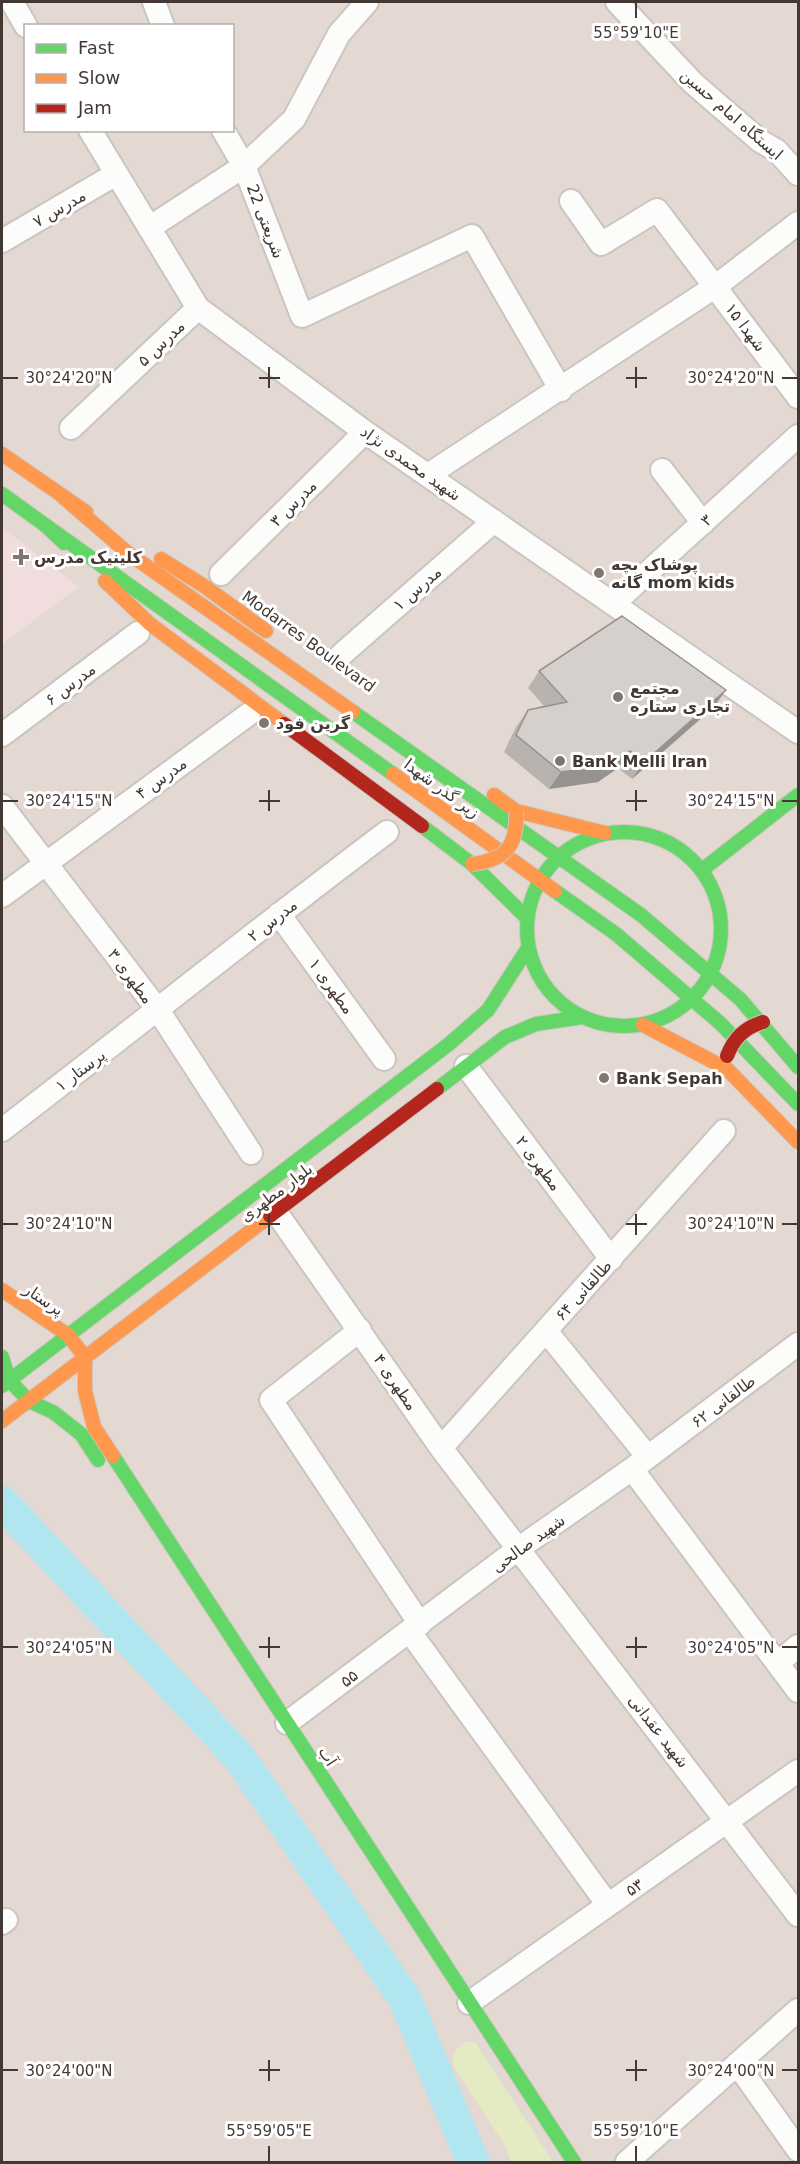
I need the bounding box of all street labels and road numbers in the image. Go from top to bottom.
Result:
street label: ایستگاه امام حسین [676,65,787,165]
street label: شریعتی 22 [242,181,288,261]
street label: مدرس ۷ [29,186,90,232]
street label: شهدا ۱۵ [720,299,770,356]
street label: مدرس ۵ [134,316,189,371]
street label: شهید محمدی نژاد [356,422,465,506]
street label: مدرس ۳ [266,476,321,531]
street label: ۳ [697,510,716,530]
street label: مدرس ۱ [389,562,446,615]
street label: Modarres Boulevard [238,587,379,696]
street label: مدرس ۶ [41,659,100,710]
street label: مدرس ۴ [132,754,191,804]
street label: زیر گذر شهدا [400,755,483,823]
street label: مدرس ۲ [244,895,302,946]
street label: مطهری ۳ [103,945,157,1008]
street label: مطهری ۱ [304,955,358,1018]
street label: پرستار ۱ [52,1045,110,1096]
street label: مطهری ۲ [511,1132,565,1195]
street label: بلوار مطهری [236,1159,317,1227]
street label: طالقانی ۶۴ [551,1256,616,1325]
street label: پرستار [19,1279,67,1320]
street label: مطهری ۴ [369,1350,421,1415]
street label: طالقانی ۶۲ [687,1371,759,1432]
street label: شهید صالحی [488,1510,569,1577]
street label: ۵۵ [337,1666,362,1691]
street label: شهید عقدانی [623,1691,693,1772]
street label: آب [314,1743,342,1771]
street label: ۵۳ [622,1874,647,1900]

